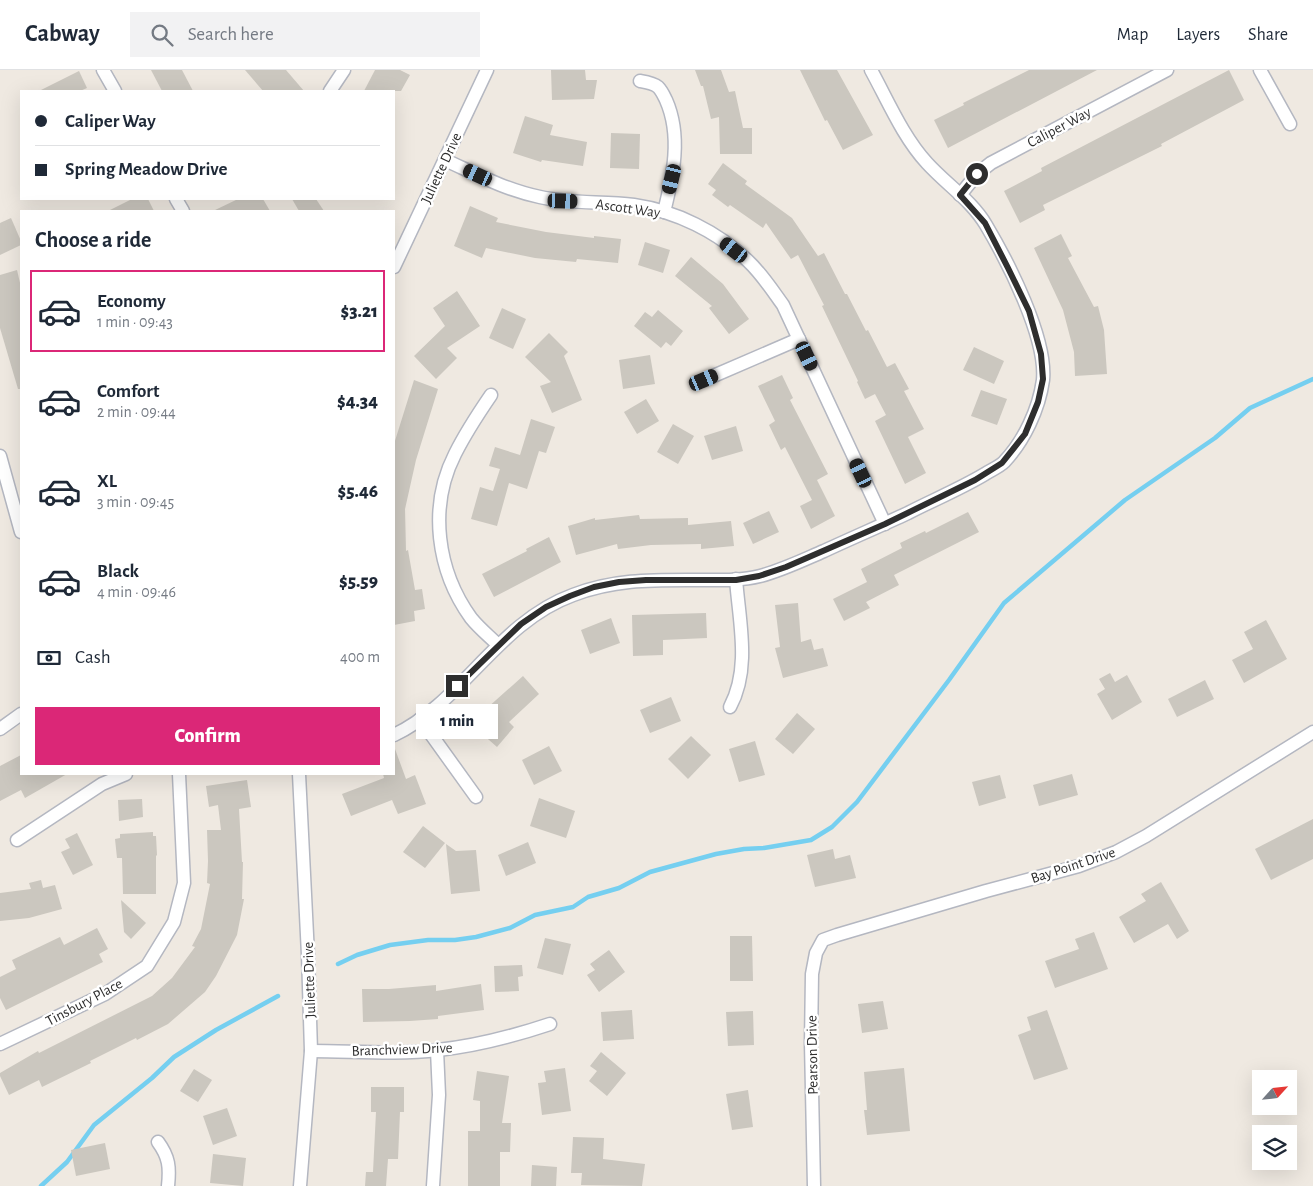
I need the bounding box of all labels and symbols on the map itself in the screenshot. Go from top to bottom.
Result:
street label: Caliper Way [1025,104,1094,150]
street label: Juliette Drive [419,130,464,206]
car [461,162,494,188]
car [661,163,682,195]
route start [966,163,988,185]
car [547,193,578,209]
street label: Ascott Way [595,197,662,221]
car [717,235,750,265]
car [793,339,820,373]
car [687,367,720,393]
car [847,456,874,490]
route end [446,675,468,697]
callout: 1 min [416,704,498,738]
street label: Bay Point Drive [1029,845,1117,886]
street label: Juliette Drive [301,941,318,1018]
street label: Tinsbury Place [43,976,125,1029]
street label: Pearson Drive [804,1015,821,1095]
street label: Branchview Drive [351,1040,453,1059]
north arrow [1252,1070,1298,1115]

